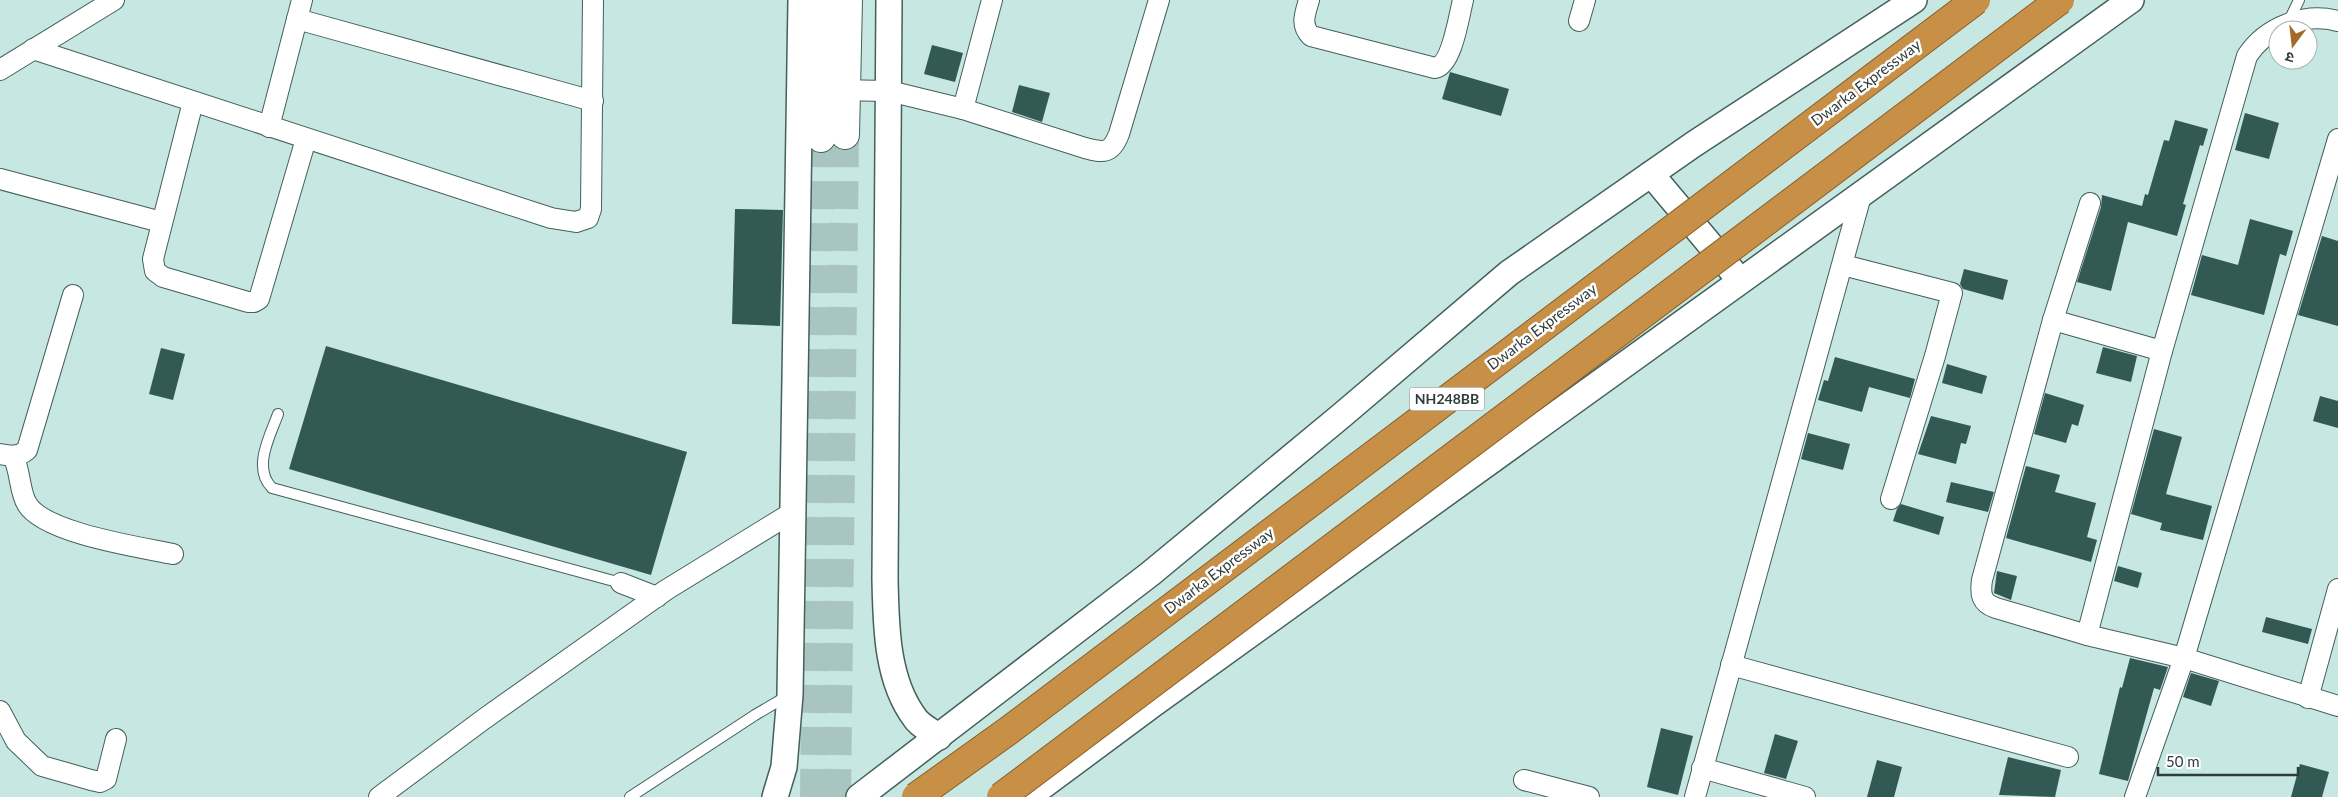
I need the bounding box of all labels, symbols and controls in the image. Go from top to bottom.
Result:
north arrow [2268,20,2318,70]
street label: Dwarka Expressway [1807,35,1924,129]
text: उ [2283,49,2296,67]
street label: Dwarka Expressway [1483,279,1600,373]
road number: NH248BB [1410,388,1484,410]
street label: Dwarka Expressway [1160,523,1277,617]
scale bar [2158,744,2298,776]
text: 50 m [2166,752,2200,770]

